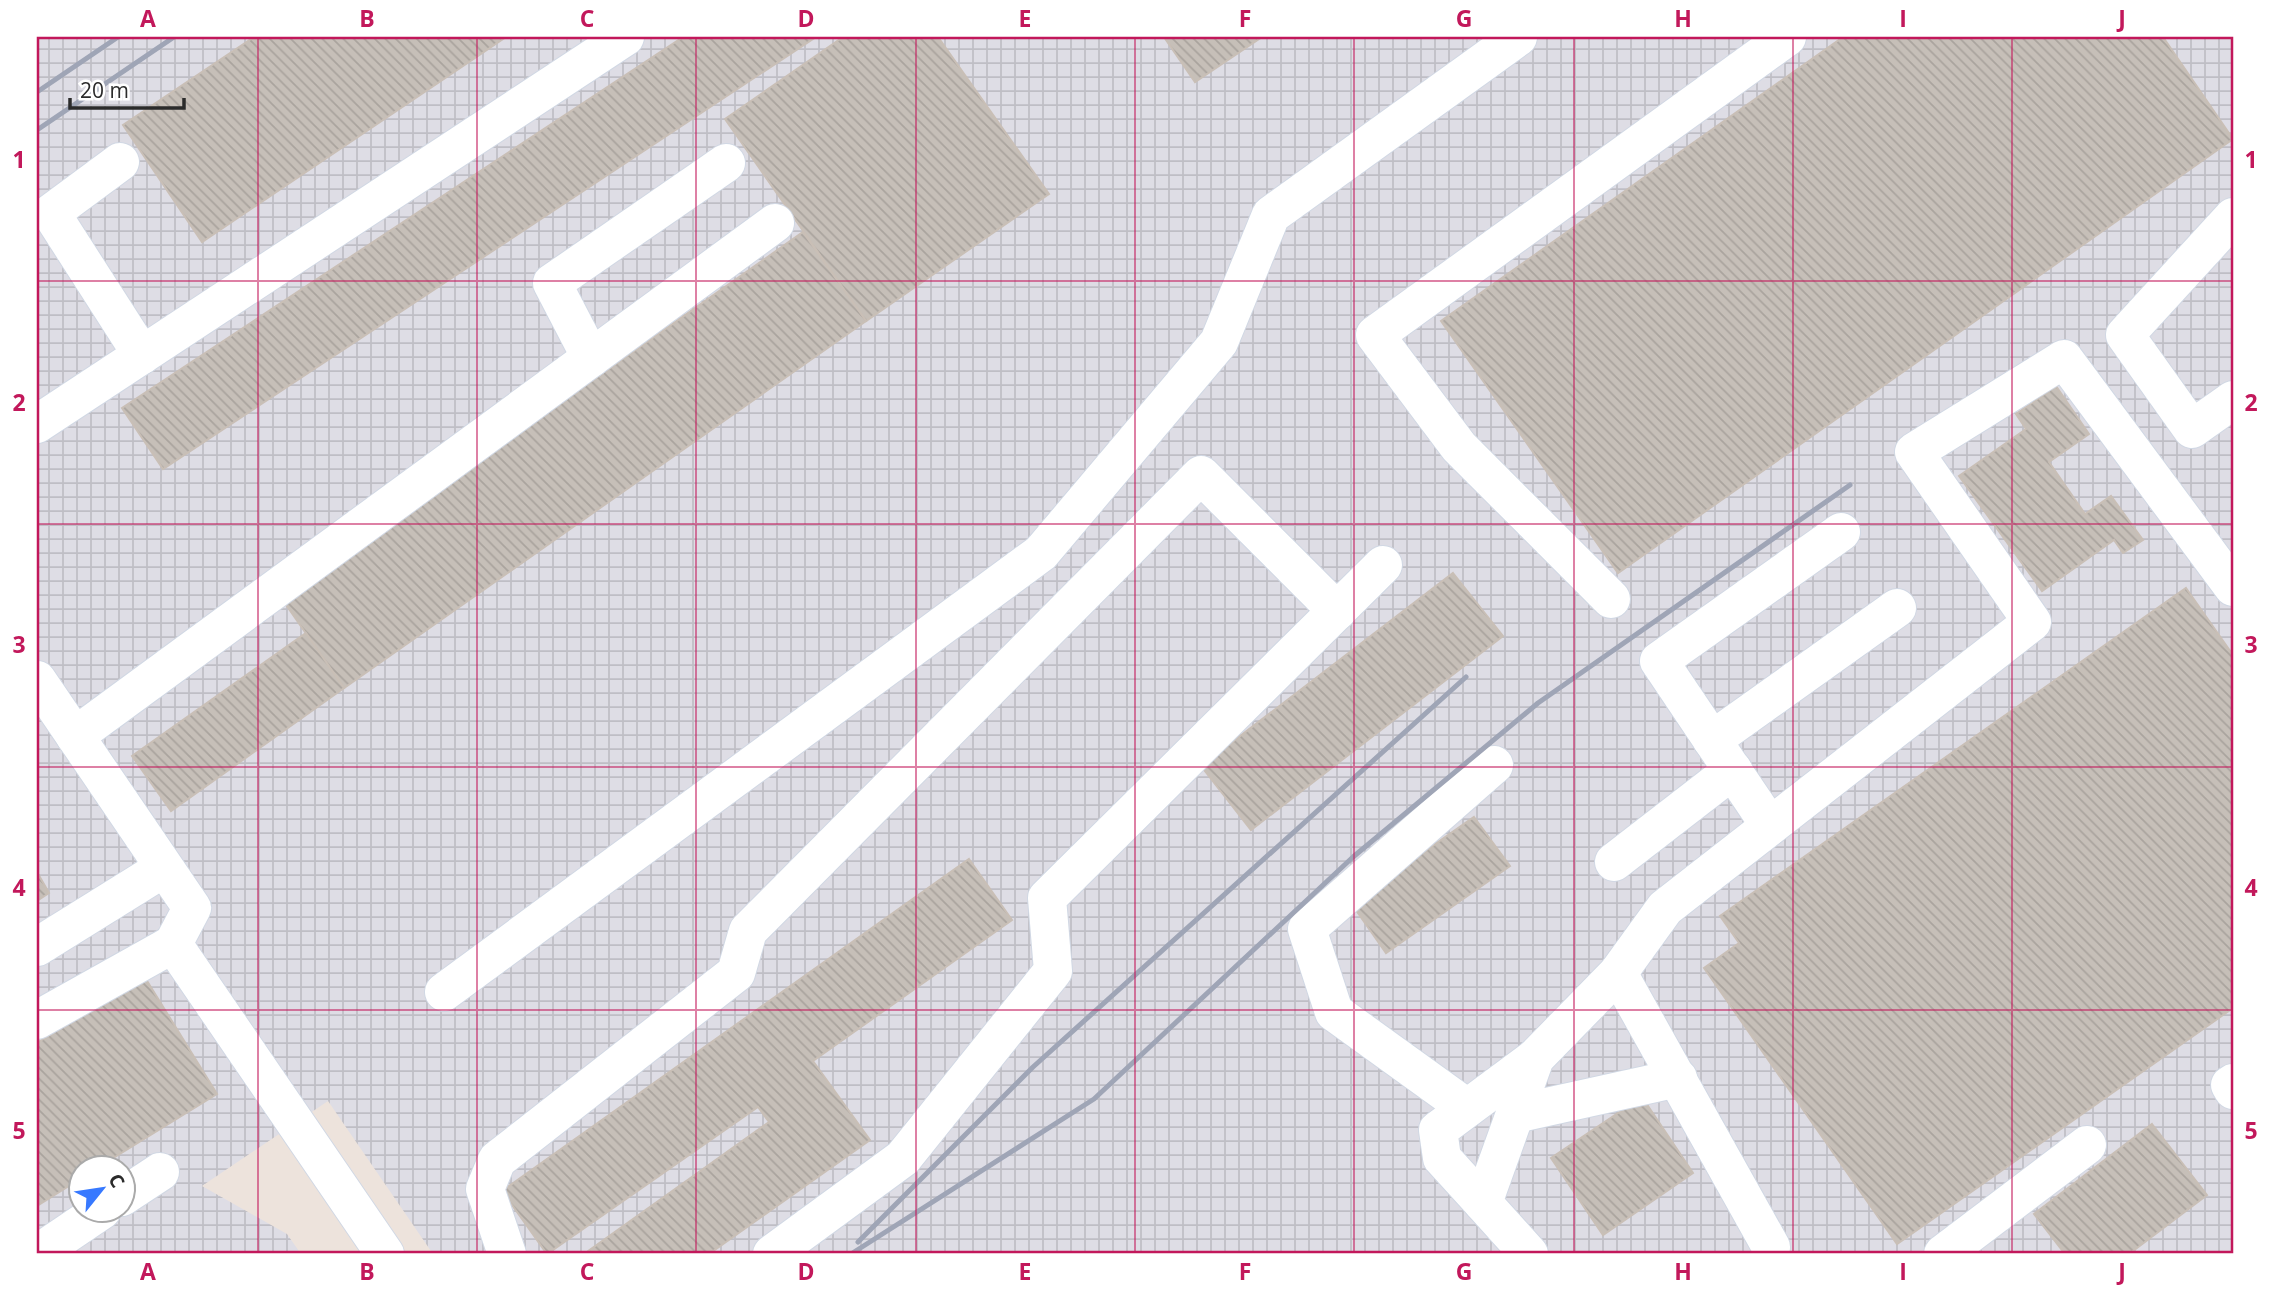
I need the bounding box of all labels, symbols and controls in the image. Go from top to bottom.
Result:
text: A [140,2,156,34]
text: B [359,2,375,34]
text: C [580,2,594,34]
text: D [797,2,815,34]
text: E [1019,2,1031,34]
text: F [1239,2,1251,34]
text: G [1456,2,1472,34]
text: H [1674,2,1692,34]
text: I [1899,2,1907,34]
text: J [2116,2,2126,34]
scale bar [70,66,184,110]
text: 20 m [80,76,129,104]
text: 1 [12,143,26,175]
text: 1 [2244,143,2258,175]
text: 2 [12,386,26,418]
text: 2 [2244,386,2258,418]
text: 3 [12,628,26,660]
text: 3 [2244,628,2258,660]
text: 4 [12,871,26,903]
text: 4 [2244,871,2258,903]
text: 5 [12,1114,26,1146]
text: 5 [2244,1114,2258,1146]
north arrow [66,1154,136,1224]
text: С [102,1169,131,1192]
text: A [140,1255,156,1287]
text: B [359,1255,375,1287]
text: C [580,1255,594,1287]
text: D [797,1255,815,1287]
text: E [1019,1255,1031,1287]
text: F [1239,1255,1251,1287]
text: G [1456,1255,1472,1287]
text: H [1674,1255,1692,1287]
text: I [1899,1255,1907,1287]
text: J [2116,1255,2126,1287]

